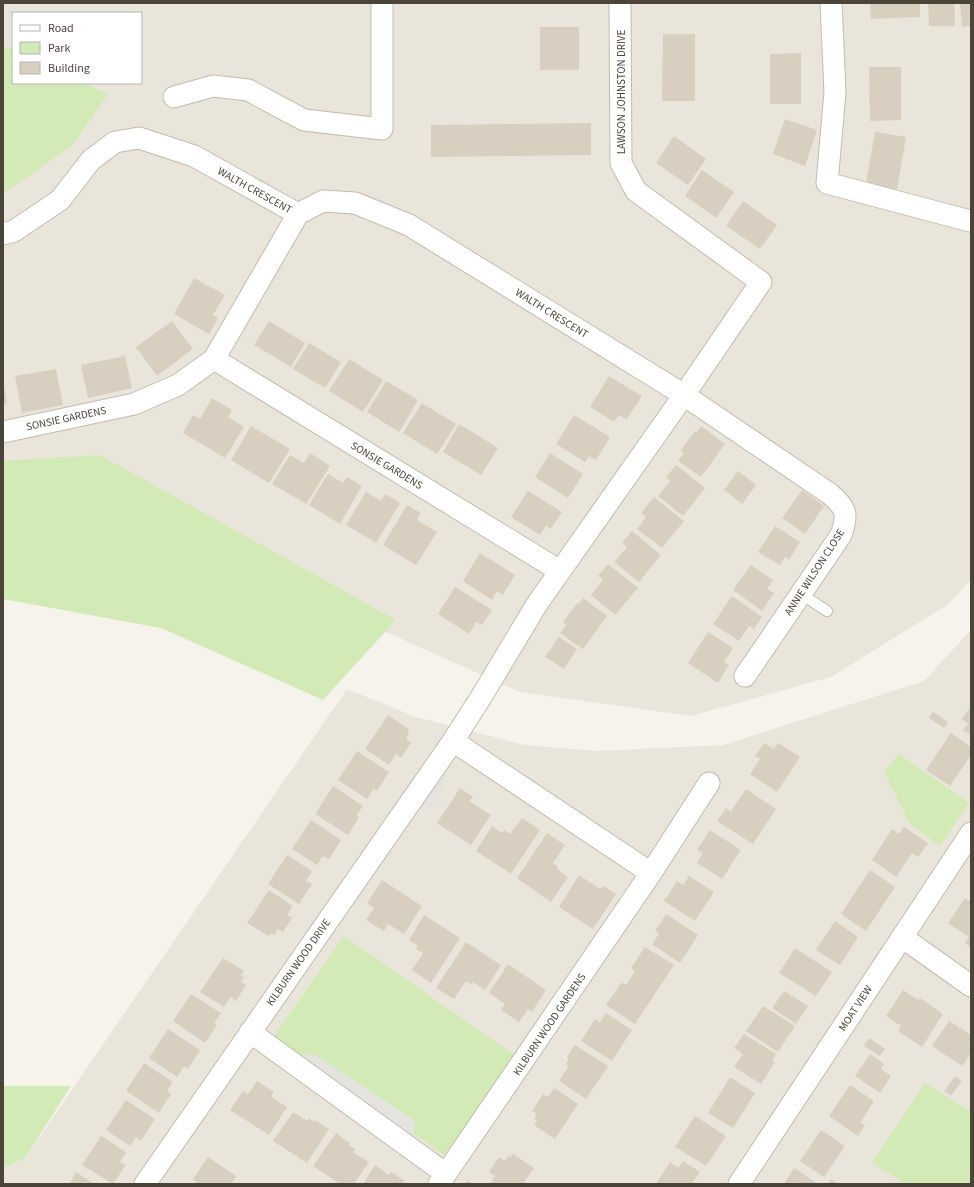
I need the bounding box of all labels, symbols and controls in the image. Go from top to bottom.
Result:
legend [12,12,142,84]
text: Road [48,20,74,37]
street label: LAWSON JOHNSTON DRIVE [614,30,629,154]
text: Park [48,40,70,57]
text: Building [48,60,90,77]
street label: WALTH CRESCENT [215,164,295,217]
street label: WALTH CRESCENT [512,285,591,342]
street label: SONSIE GARDENS [25,403,108,434]
street label: SONSIE GARDENS [348,438,426,493]
street label: ANNIE WILSON CLOSE [781,526,848,619]
street label: KILBURN WOOD DRIVE [263,916,334,1009]
street label: KILBURN WOOD GARDENS [510,970,589,1078]
street label: MOAT VIEW [835,982,876,1034]

